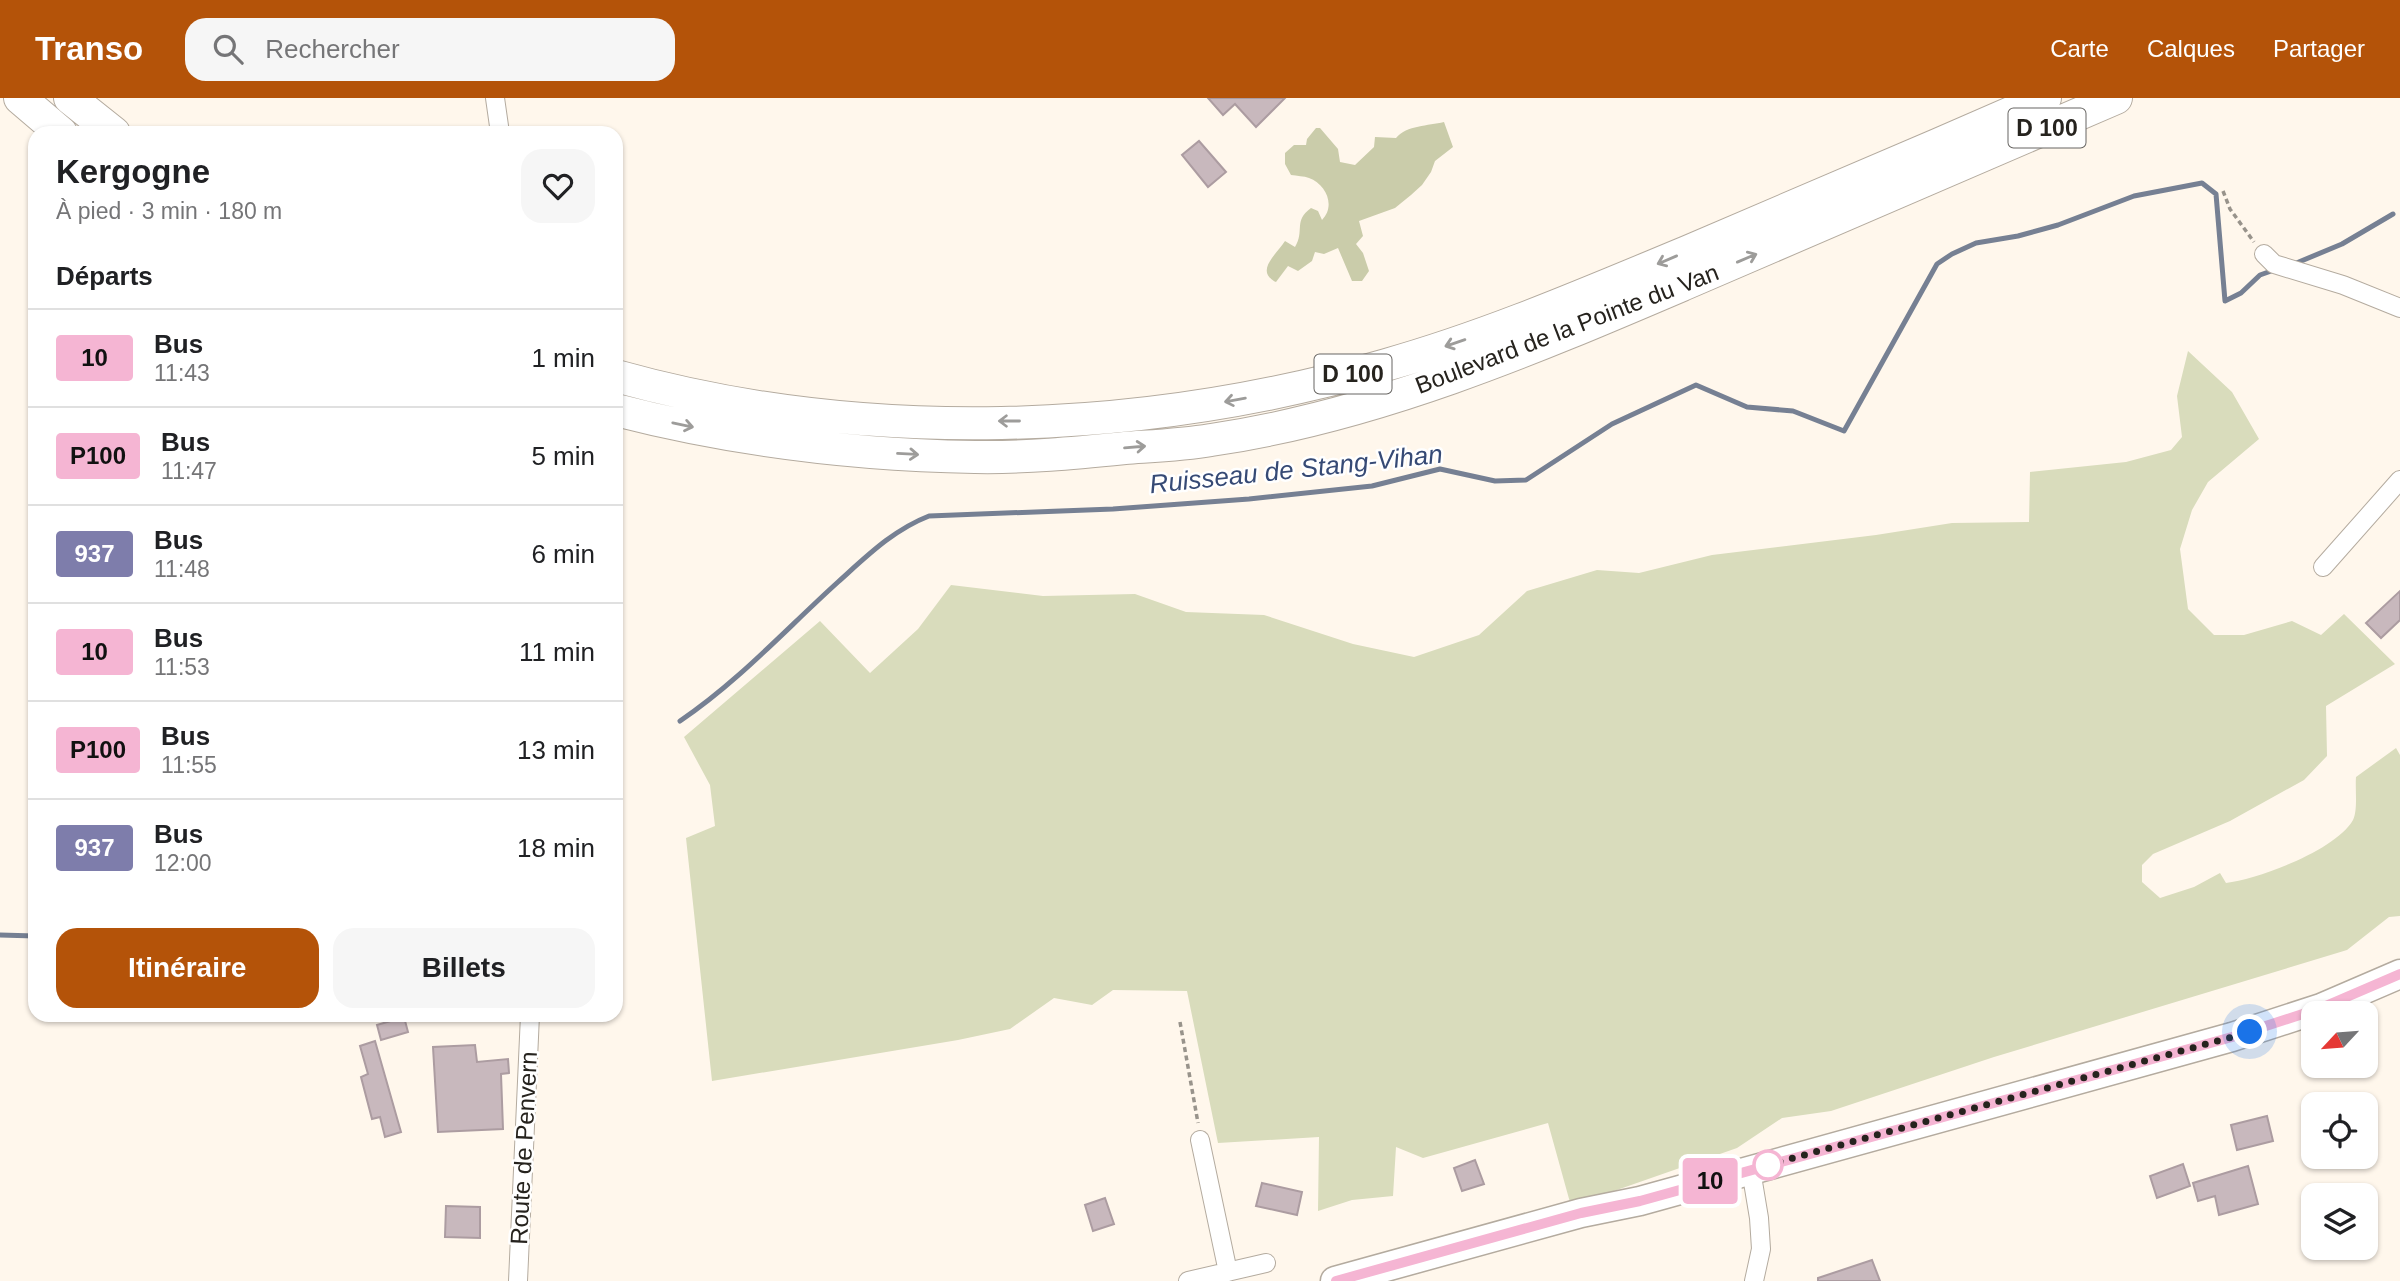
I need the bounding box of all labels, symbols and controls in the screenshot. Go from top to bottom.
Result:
search box [185,18,675,81]
text: Transo [35,30,143,67]
icon: search [209,30,247,68]
text: Rechercher [265,34,400,64]
text: Carte [2050,35,2109,62]
text: Calques [2147,35,2235,62]
text: Partager [2273,35,2365,62]
road number: D 100 [2008,108,2086,148]
button: heart [521,149,595,223]
text: Kergogne [56,153,210,190]
text: À pied · 3 min · 180 m [56,198,282,224]
one-way arrow [1736,250,1757,263]
one-way arrow [1657,254,1678,267]
street label: Boulevard de la Pointe du Van [1411,258,1722,399]
text: Départs [56,261,153,291]
text: Bus [154,329,203,359]
one-way arrow [1445,338,1467,350]
text: 1 min [531,343,595,373]
text: 10 [81,344,108,371]
road number: D 100 [1314,354,1392,394]
text: 11:43 [154,360,210,386]
one-way arrow [1224,394,1247,407]
one-way arrow [998,414,1021,428]
one-way arrow [671,418,694,432]
text: Bus [161,427,210,457]
water label: Ruisseau de Stang-Vihan [1148,439,1444,499]
one-way arrow [1123,440,1146,453]
text: 5 min [531,441,595,471]
text: P100 [70,442,126,469]
one-way arrow [896,448,919,461]
text: 11:47 [161,458,217,484]
text: Bus [154,525,203,555]
text: 6 min [531,539,595,569]
text: 937 [74,540,115,567]
text: 11:48 [154,556,210,582]
text: Bus [154,623,203,653]
text: 11 min [519,637,595,667]
text: 10 [81,638,108,665]
text: 11:53 [154,654,210,680]
text: Bus [161,721,210,751]
text: 13 min [517,735,595,765]
text: P100 [70,736,126,763]
text: 11:55 [161,752,217,778]
text: Bus [154,819,203,849]
text: 18 min [517,833,595,863]
text: 937 [74,834,115,861]
text: 12:00 [154,850,212,876]
button: Itinéraire [56,928,319,1008]
button: Billets [333,928,595,1008]
north arrow [2301,1001,2378,1078]
map controls [2301,1001,2378,1260]
your location [2232,1014,2267,1049]
street label: Route de Penvern [505,1051,542,1245]
button: locate [2301,1092,2378,1169]
unlabelled marker [1753,1150,1783,1180]
line badge: 10 [1678,1158,1742,1204]
text: 10 [1697,1167,1723,1194]
button: layers [2301,1183,2378,1260]

